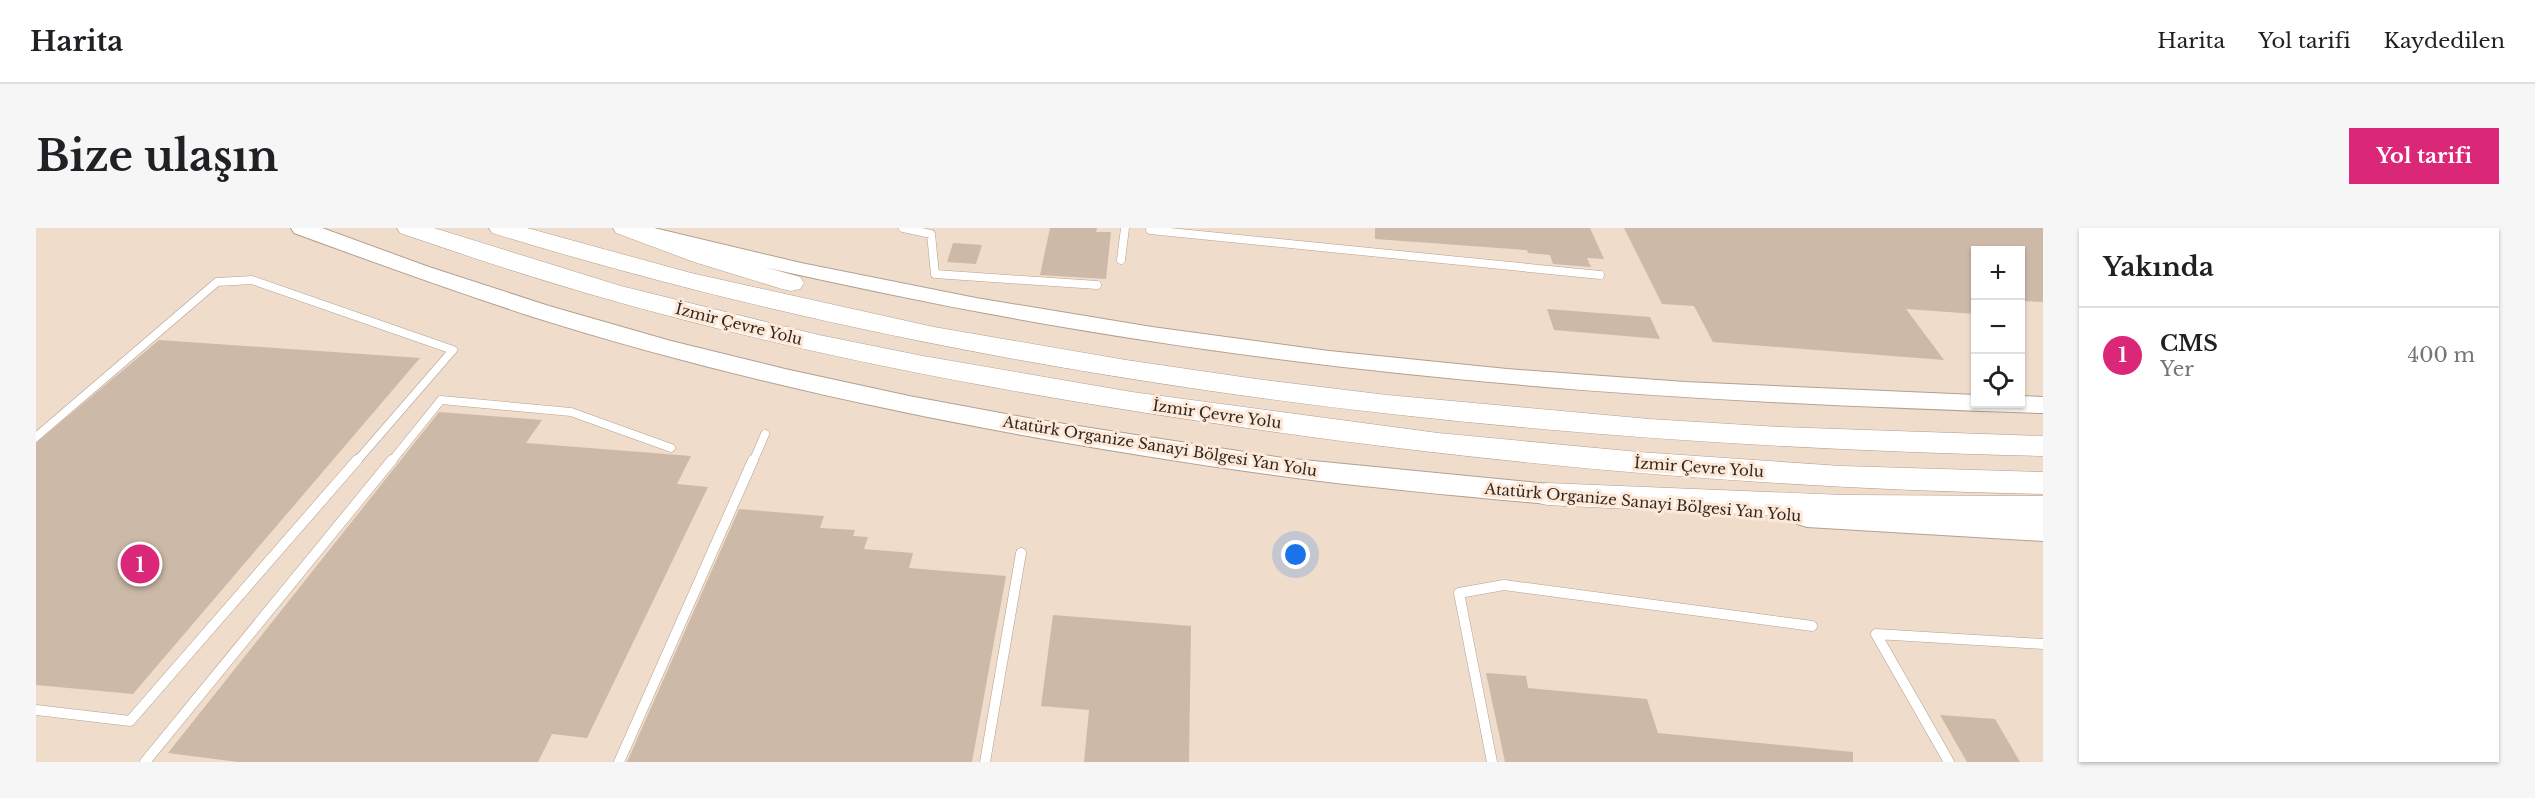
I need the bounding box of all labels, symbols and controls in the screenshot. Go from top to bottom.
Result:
text: Harita [30,24,123,59]
text: Harita [2157,28,2225,54]
text: Yol tarifi [2258,28,2351,54]
text: Kaydedilen [2384,28,2505,54]
button: Yol tarifi [2349,128,2499,184]
text: Bize ulaşın [36,130,278,182]
map controls [1971,246,2025,408]
button: + [1971,246,2025,300]
text: Yakında [2103,251,2214,283]
street label: İzmir Çevre Yolu [674,299,804,349]
button: − [1971,300,2025,354]
text: CMS [2160,330,2218,357]
text: 1 [2118,343,2127,367]
text: 400 m [2408,343,2475,367]
button: locate [1971,354,2025,408]
text: Yer [2160,357,2194,381]
street label: İzmir Çevre Yolu [1151,396,1283,432]
street label: Atatürk Organize Sanayi Bölgesi Yan Yolu [1001,412,1318,480]
street label: İzmir Çevre Yolu [1634,453,1764,481]
street label: Atatürk Organize Sanayi Bölgesi Yan Yolu [1483,479,1802,525]
your location [1281,540,1310,569]
pin: 1 [120,542,160,586]

